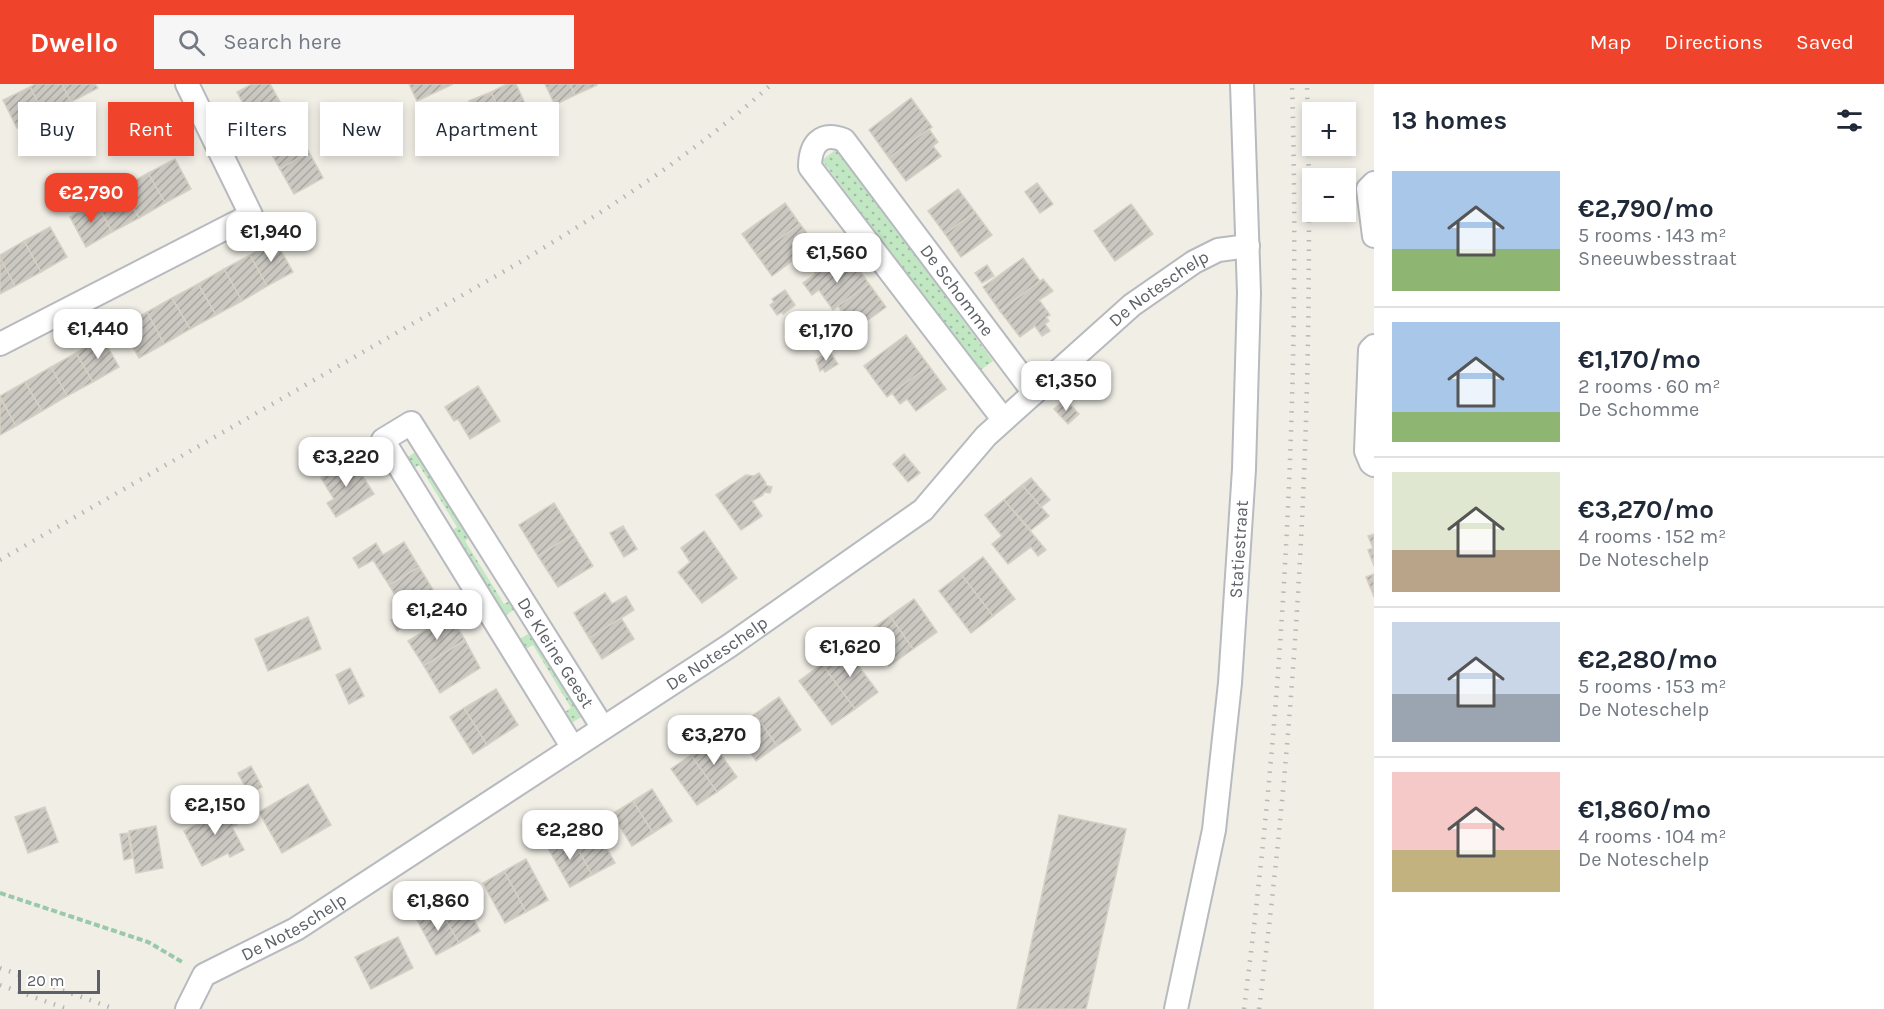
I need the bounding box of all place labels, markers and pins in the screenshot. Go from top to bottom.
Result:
pin: €2,790 [42,173,140,224]
pin: €1,940 [222,212,320,263]
pin: €1,560 [788,233,886,284]
pin: €1,440 [49,309,147,360]
pin: €1,170 [777,311,875,362]
pin: €1,350 [1017,361,1115,412]
pin: €3,220 [297,437,395,488]
pin: €1,240 [388,590,486,641]
pin: €1,620 [801,627,899,678]
pin: €3,270 [665,715,763,766]
pin: €2,150 [166,785,264,836]
pin: €2,280 [521,810,619,861]
pin: €1,860 [389,881,487,932]

